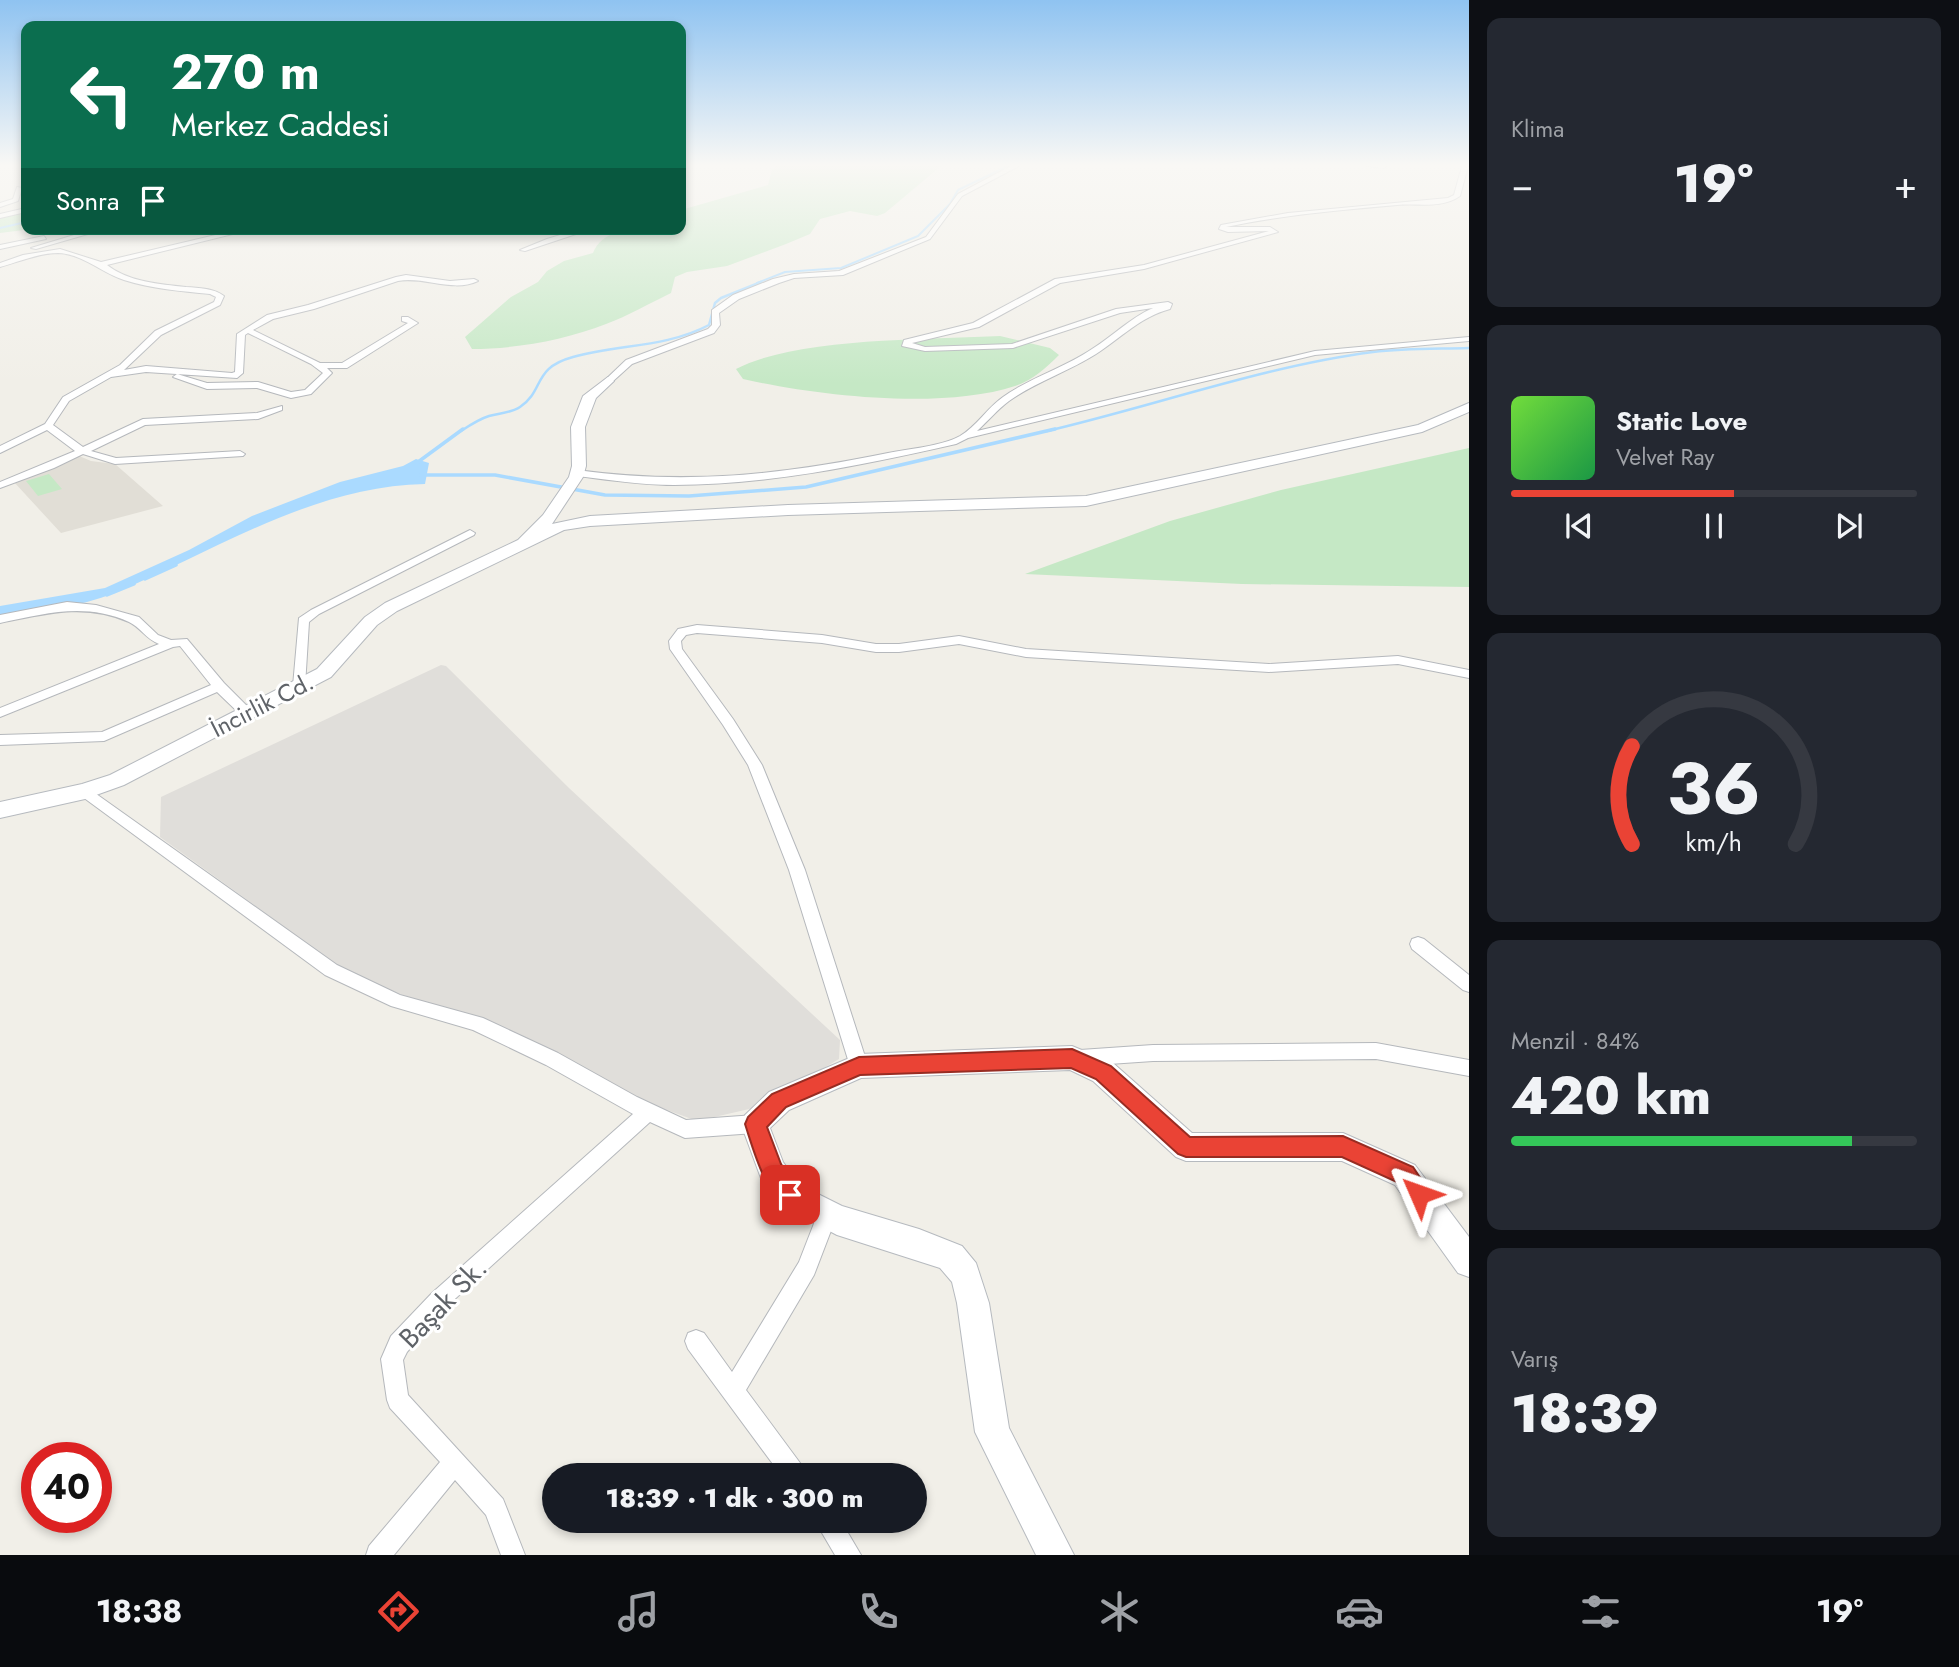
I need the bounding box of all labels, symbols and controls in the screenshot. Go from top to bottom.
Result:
text: 270 m [171,37,320,107]
icon: left [56,49,147,140]
text: Merkez Caddesi [171,102,390,148]
text: Klima [1511,112,1564,146]
text: 19° [1674,146,1753,222]
text: − [1511,157,1533,212]
text: + [1894,157,1917,212]
text: Sonra [56,182,120,220]
icon: arrive [134,182,172,220]
text: Static Love [1616,402,1748,440]
text: Velvet Ray [1616,440,1714,474]
icon: previous [1560,507,1598,545]
icon: pause [1695,507,1733,545]
icon: next [1830,507,1868,545]
street label: İncirlik Cd. [204,664,320,746]
text: 36 [1667,736,1761,841]
text: km/h [1686,823,1742,859]
text: Menzil · 84% [1511,1024,1639,1058]
text: 420 km [1511,1058,1711,1134]
position arrow [1382,1157,1456,1231]
pin [760,1165,820,1225]
icon: arrive [771,1176,809,1214]
street label: Başak Sk. [390,1249,496,1357]
text: Varış [1511,1342,1558,1376]
text: 18:39 [1511,1376,1659,1452]
speed limit sign: 40 [21,1442,112,1533]
text: 18:39 · 1 dk · 300 m [606,1479,863,1517]
icon: directions [374,1587,423,1636]
icon: music [614,1587,663,1636]
icon: phone [854,1587,903,1636]
icon: climate [1095,1587,1144,1636]
icon: car [1335,1587,1384,1636]
icon: filters [1576,1587,1625,1636]
text: 18:38 [96,1588,182,1634]
text: 19° [1816,1588,1863,1634]

